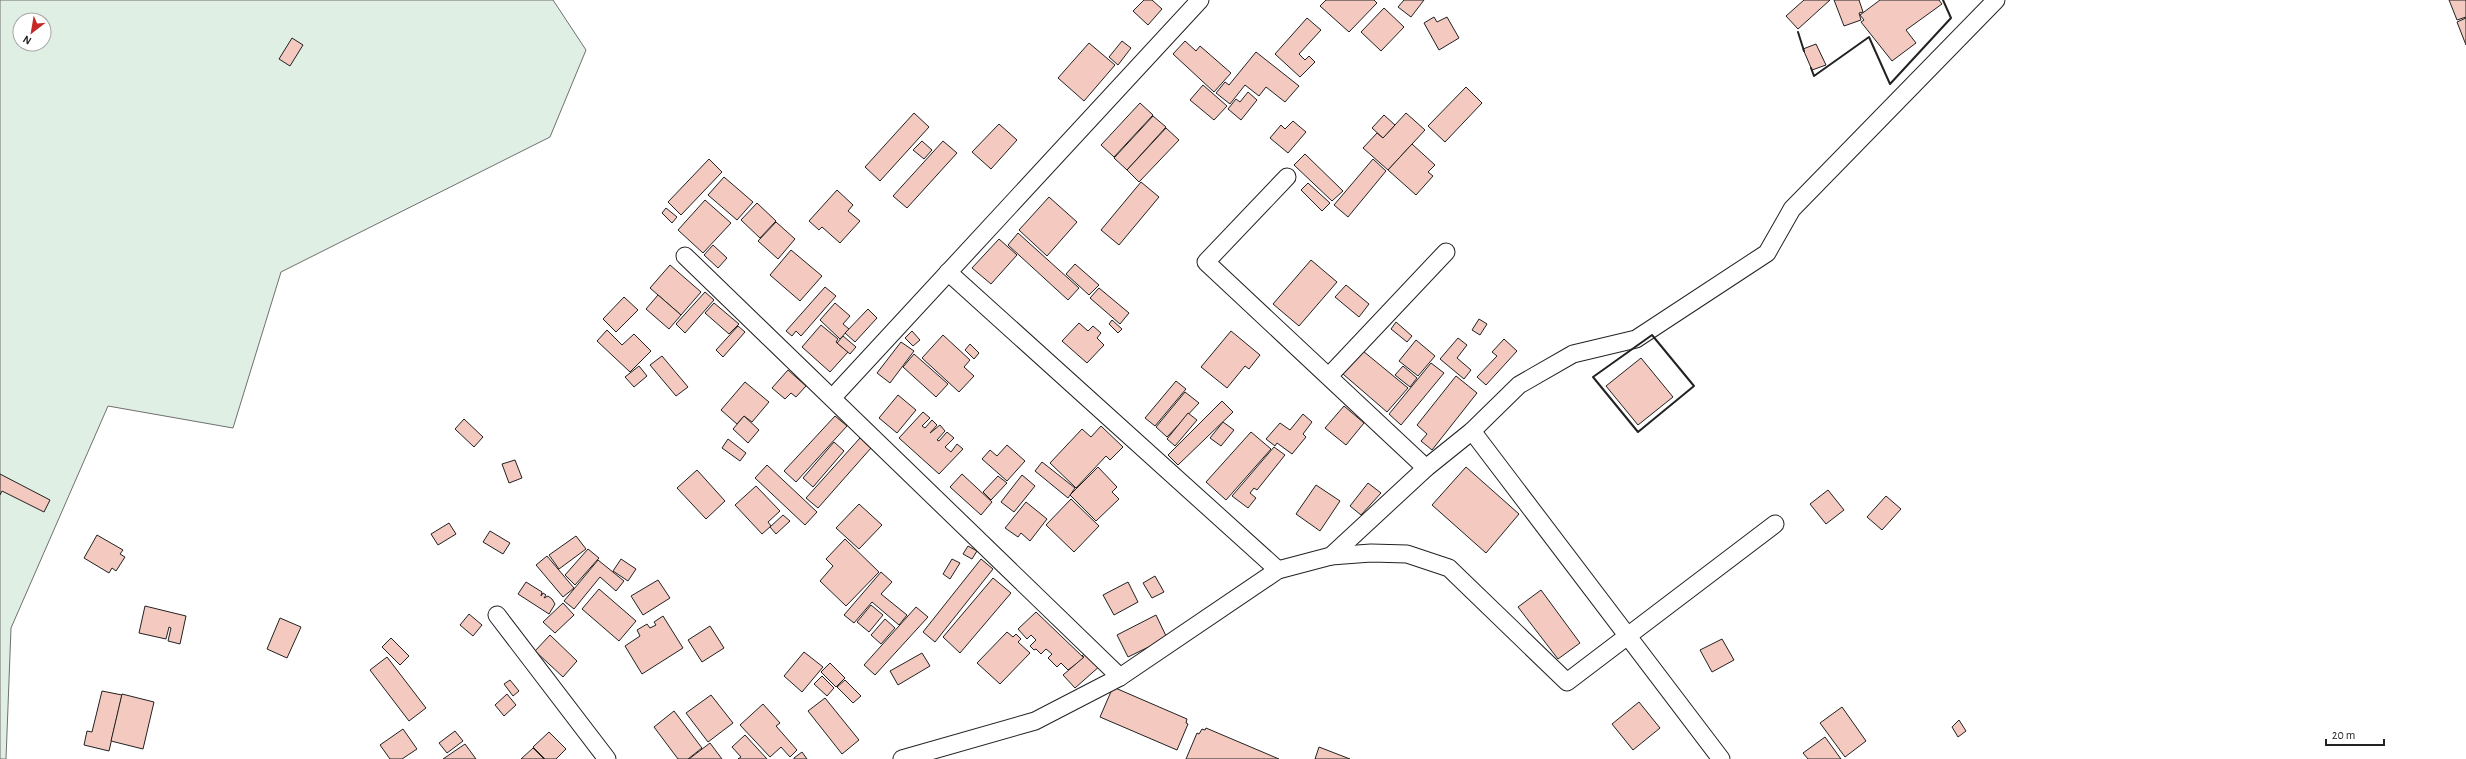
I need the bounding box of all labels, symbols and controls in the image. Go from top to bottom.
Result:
north arrow [12,12,52,52]
text: N [21,33,33,47]
scale bar [2326,721,2384,747]
text: 20 m [2332,729,2355,741]

